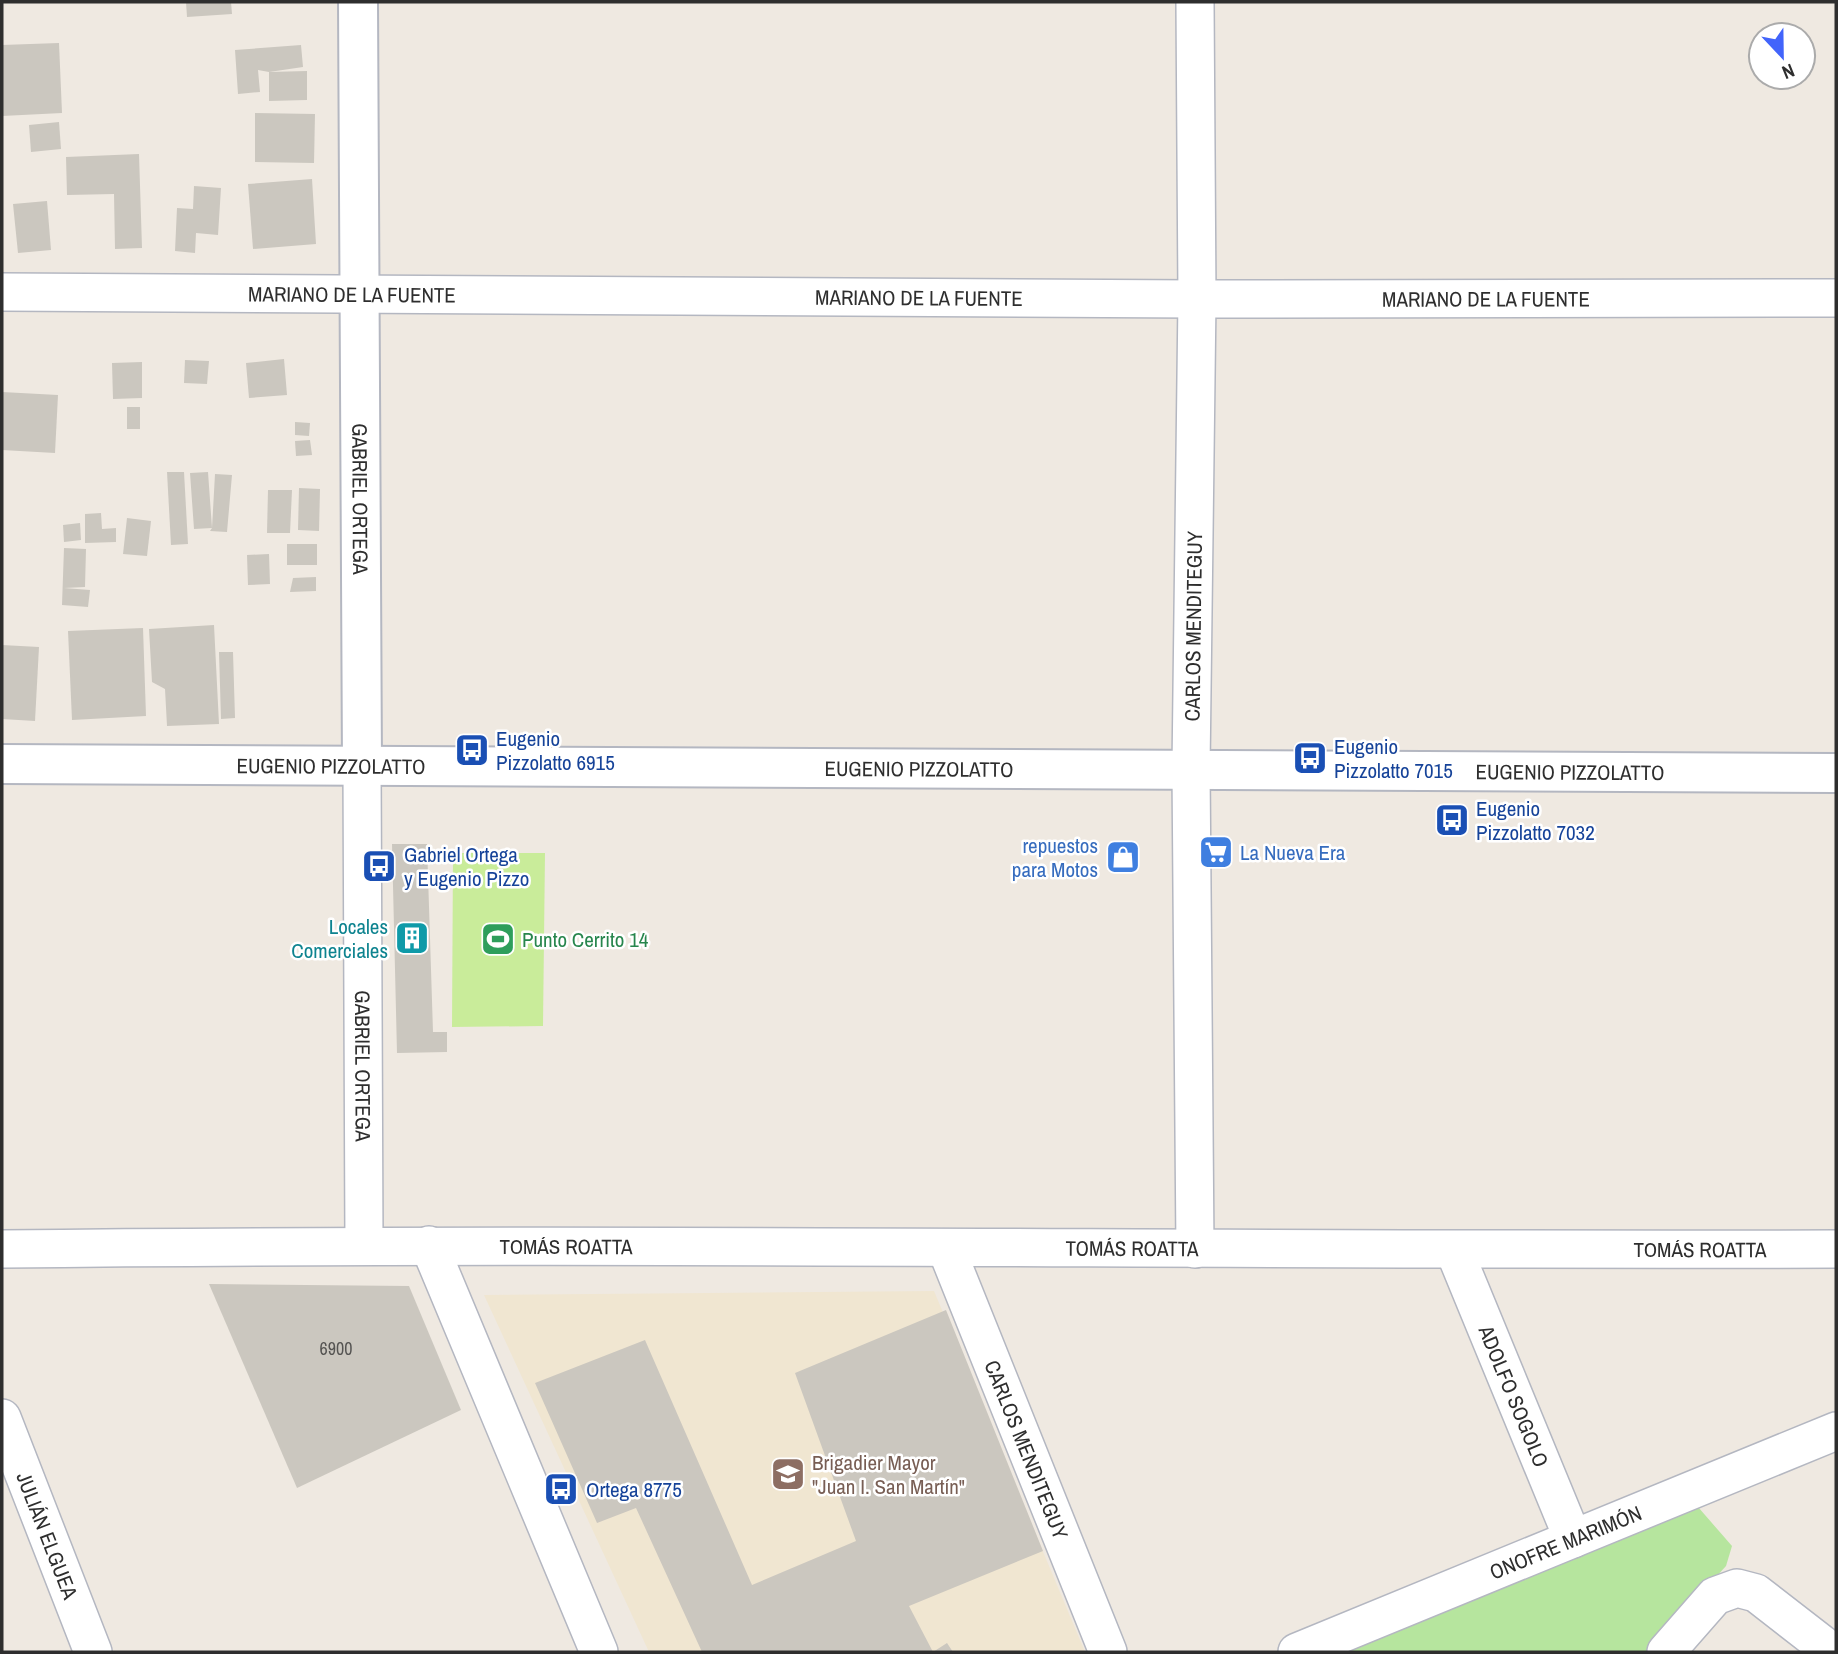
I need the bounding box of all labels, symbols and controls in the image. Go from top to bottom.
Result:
north arrow [1747,21,1817,91]
text: N [1778,58,1798,86]
street label: MARIANO DE LA FUENTE [248,279,456,309]
street label: MARIANO DE LA FUENTE [815,282,1023,312]
street label: MARIANO DE LA FUENTE [1382,284,1590,313]
street label: GABRIEL ORTEGA [346,423,376,575]
street label: CARLOS MENDITEGUY [1177,530,1209,721]
place label: Eugenio Pizzolatto 6915 [496,724,615,777]
bus stop icon: Eugenio Pizzolatto 6915 [453,731,491,769]
place label: Eugenio Pizzolatto 7015 [1334,732,1453,785]
bus stop icon: Eugenio Pizzolatto 7015 [1291,739,1329,777]
street label: EUGENIO PIZZOLATTO [236,751,426,781]
street label: EUGENIO PIZZOLATTO [824,754,1014,783]
street label: EUGENIO PIZZOLATTO [1475,757,1665,787]
place label: Eugenio Pizzolatto 7032 [1476,794,1595,847]
bus stop icon: Eugenio Pizzolatto 7032 [1433,801,1471,839]
place label: repuestos para Motos [1012,831,1098,884]
supermarket icon: La Nueva Era [1197,833,1235,871]
shop icon: repuestos para Motos [1104,838,1142,876]
place label: La Nueva Era [1240,838,1346,867]
place label: Gabriel Ortega y Eugenio Pizzo [404,840,529,893]
bus stop icon: Gabriel Ortega y Eugenio Pizzo [360,847,398,885]
place label: Locales Comerciales [291,912,388,965]
building icon: Locales Comerciales [393,919,431,957]
sports icon: Punto Cerrito 14 [479,920,517,958]
place label: Punto Cerrito 14 [522,925,649,954]
street label: GABRIEL ORTEGA [348,990,378,1142]
street label: TOMÁS ROATTA [499,1232,633,1261]
street label: TOMÁS ROATTA [1065,1233,1199,1263]
street label: TOMÁS ROATTA [1633,1235,1767,1264]
street label: ADOLFO SOGOLO [1472,1320,1556,1471]
house number: 6900 [320,1336,352,1361]
street label: CARLOS MENDITEGUY [978,1356,1076,1544]
place label: Brigadier Mayor "Juan I. San Martín" [812,1448,965,1501]
school or university icon: Brigadier Mayor "Juan I. San Martín" [769,1455,807,1493]
street label: JULIÁN ELGUEA [10,1468,86,1604]
bus stop icon: Ortega 8775 [542,1470,580,1508]
place label: Ortega 8775 [586,1475,682,1504]
street label: ONOFRE MARIMÓN [1485,1498,1646,1586]

